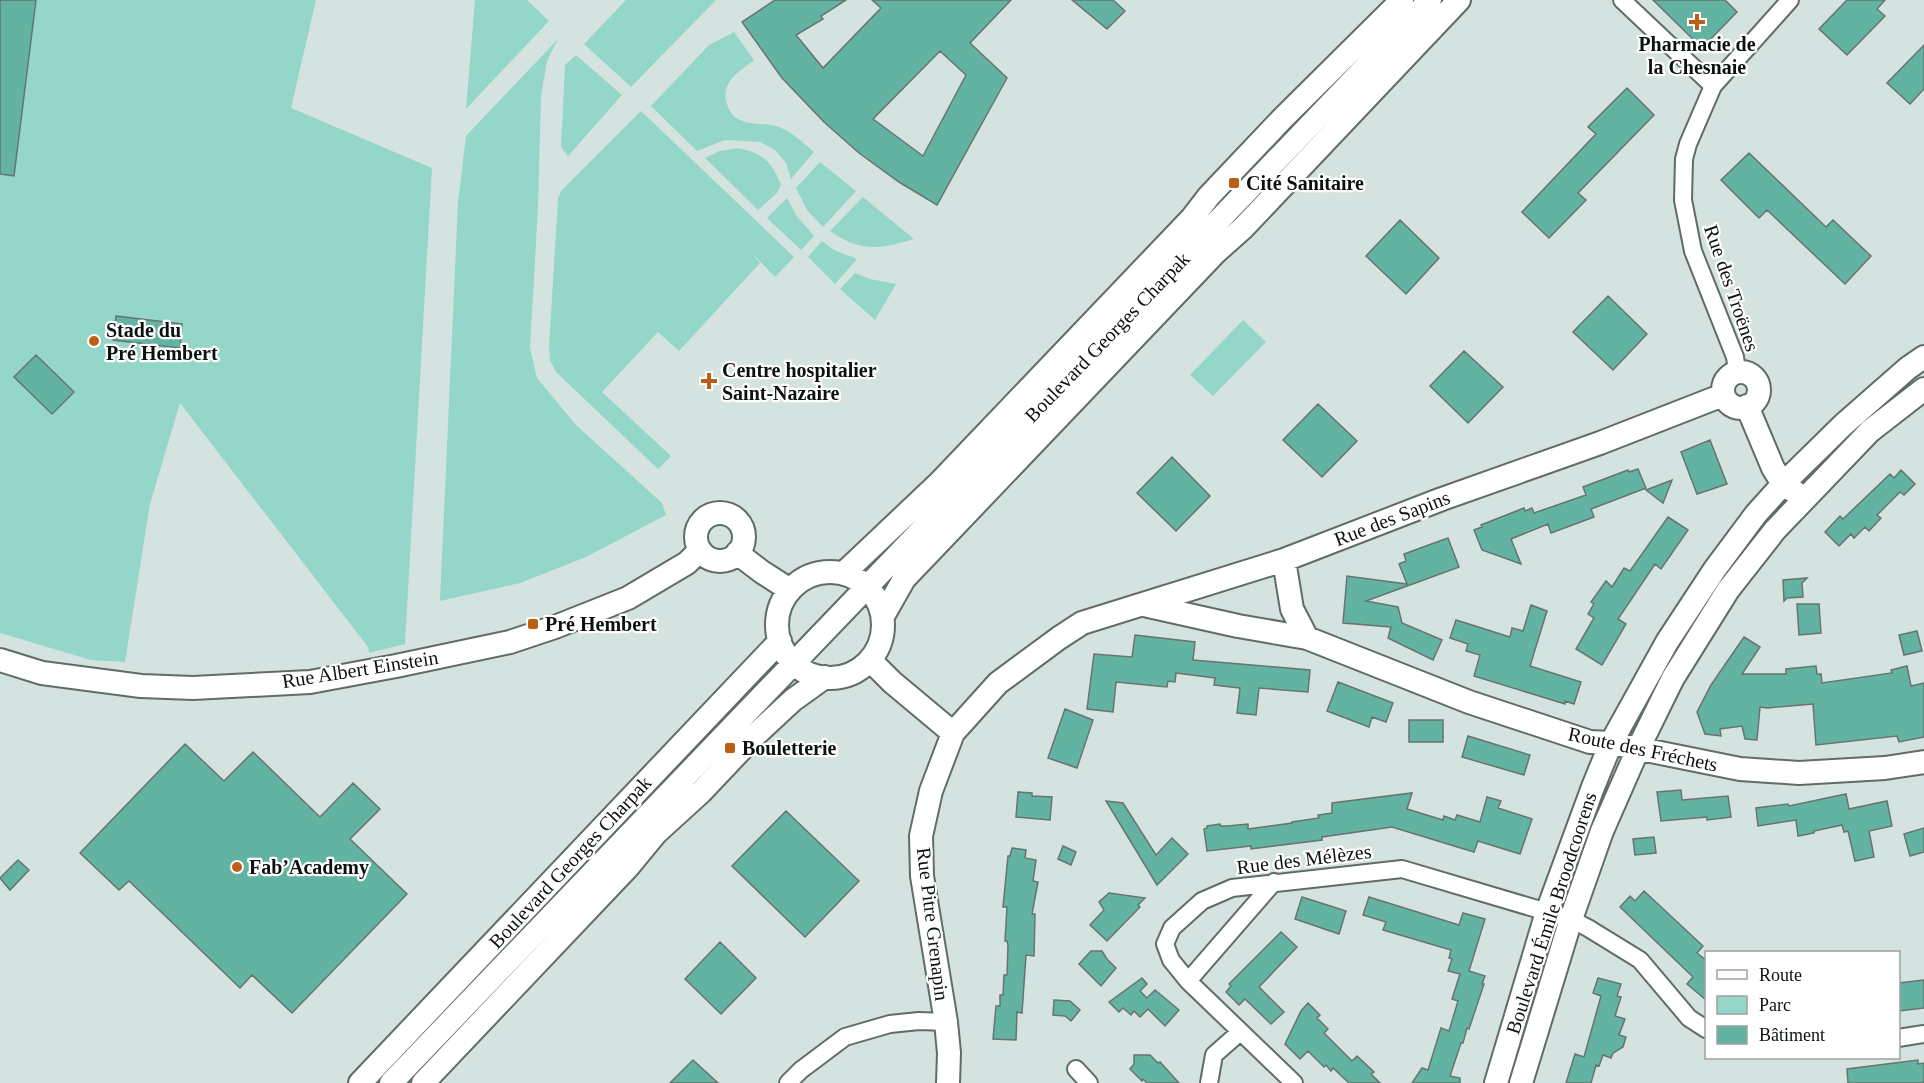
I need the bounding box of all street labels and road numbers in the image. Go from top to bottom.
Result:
street label: Rue des Troënes [1700,222,1764,354]
street label: Boulevard Georges Charpak [1020,248,1195,427]
street label: Rue des Sapins [1331,486,1454,551]
street label: Rue Albert Einstein [280,646,440,692]
street label: Route des Fréchets [1566,722,1720,776]
street label: Boulevard Georges Charpak [484,771,656,953]
street label: Boulevard Émile Broodcoorens [1501,789,1601,1037]
street label: Rue des Mélèzes [1235,840,1373,878]
street label: Rue Pitre Grenapin [912,846,953,1002]

